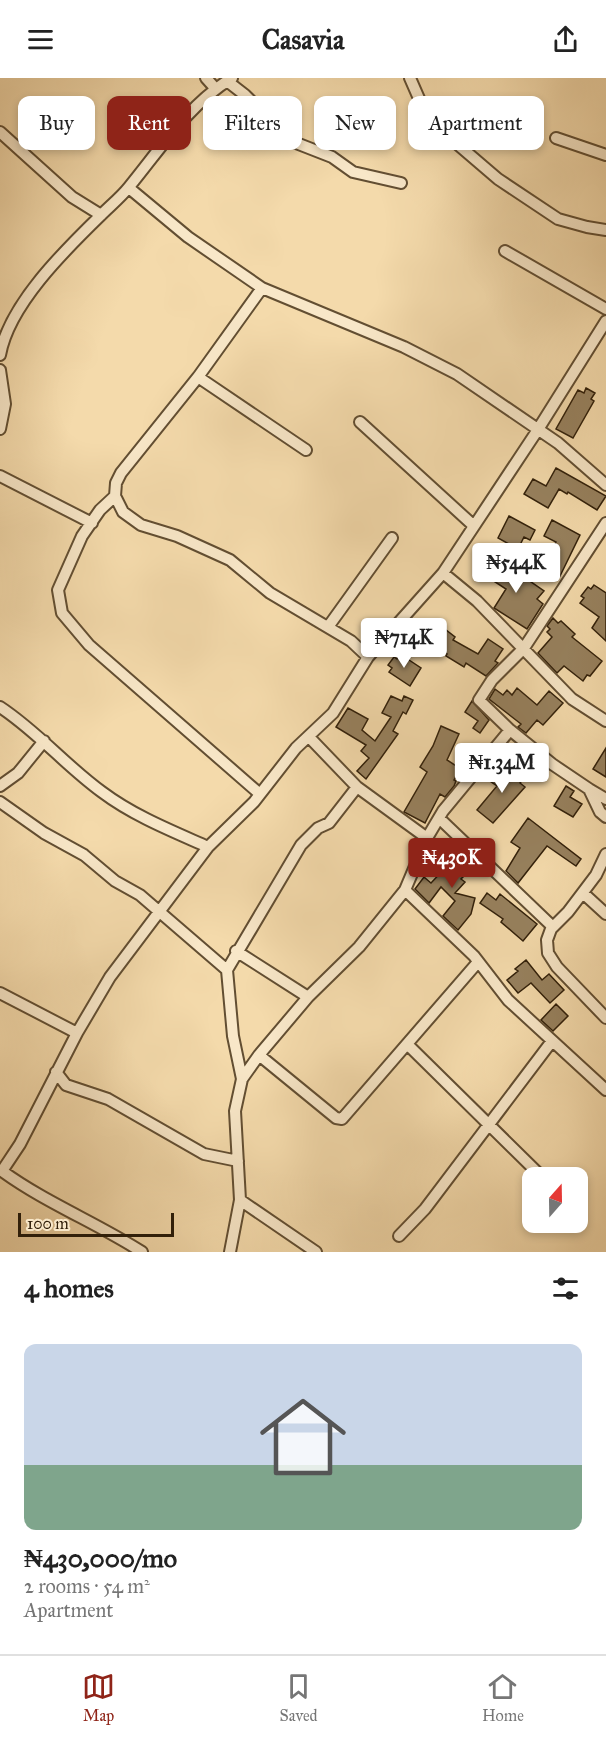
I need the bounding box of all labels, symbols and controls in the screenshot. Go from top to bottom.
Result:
icon: menu [24,23,57,56]
text: Casavia [262,23,344,56]
icon: share [549,23,582,56]
chip: Buy [18,96,95,150]
chip: Rent [107,96,191,150]
chip: Filters [203,96,302,150]
chip: New [314,96,396,150]
chip: Apartment [408,96,544,150]
pin: ₦544K [474,543,558,594]
text: ₦544K [486,550,546,574]
pin: ₦714K [362,618,446,669]
text: ₦714K [375,625,433,649]
pin: ₦1.34M [453,743,551,794]
text: ₦1.34M [469,750,535,774]
pin: ₦430K [410,838,494,889]
text: ₦430K [422,845,482,869]
north arrow [522,1167,588,1233]
map controls [522,1167,588,1233]
scale bar [18,1210,174,1238]
text: 100 m [27,1214,69,1233]
text: 4 homes [24,1272,114,1304]
icon: filters [549,1272,582,1305]
icon: home [249,1383,357,1491]
text: ₦430,000/mo [24,1542,177,1574]
text: 2 rooms · 54 m² [24,1574,150,1598]
text: Apartment [24,1598,113,1622]
tab: Map [82,1670,115,1725]
tab: Saved [280,1670,318,1725]
tab: Home [482,1670,524,1725]

